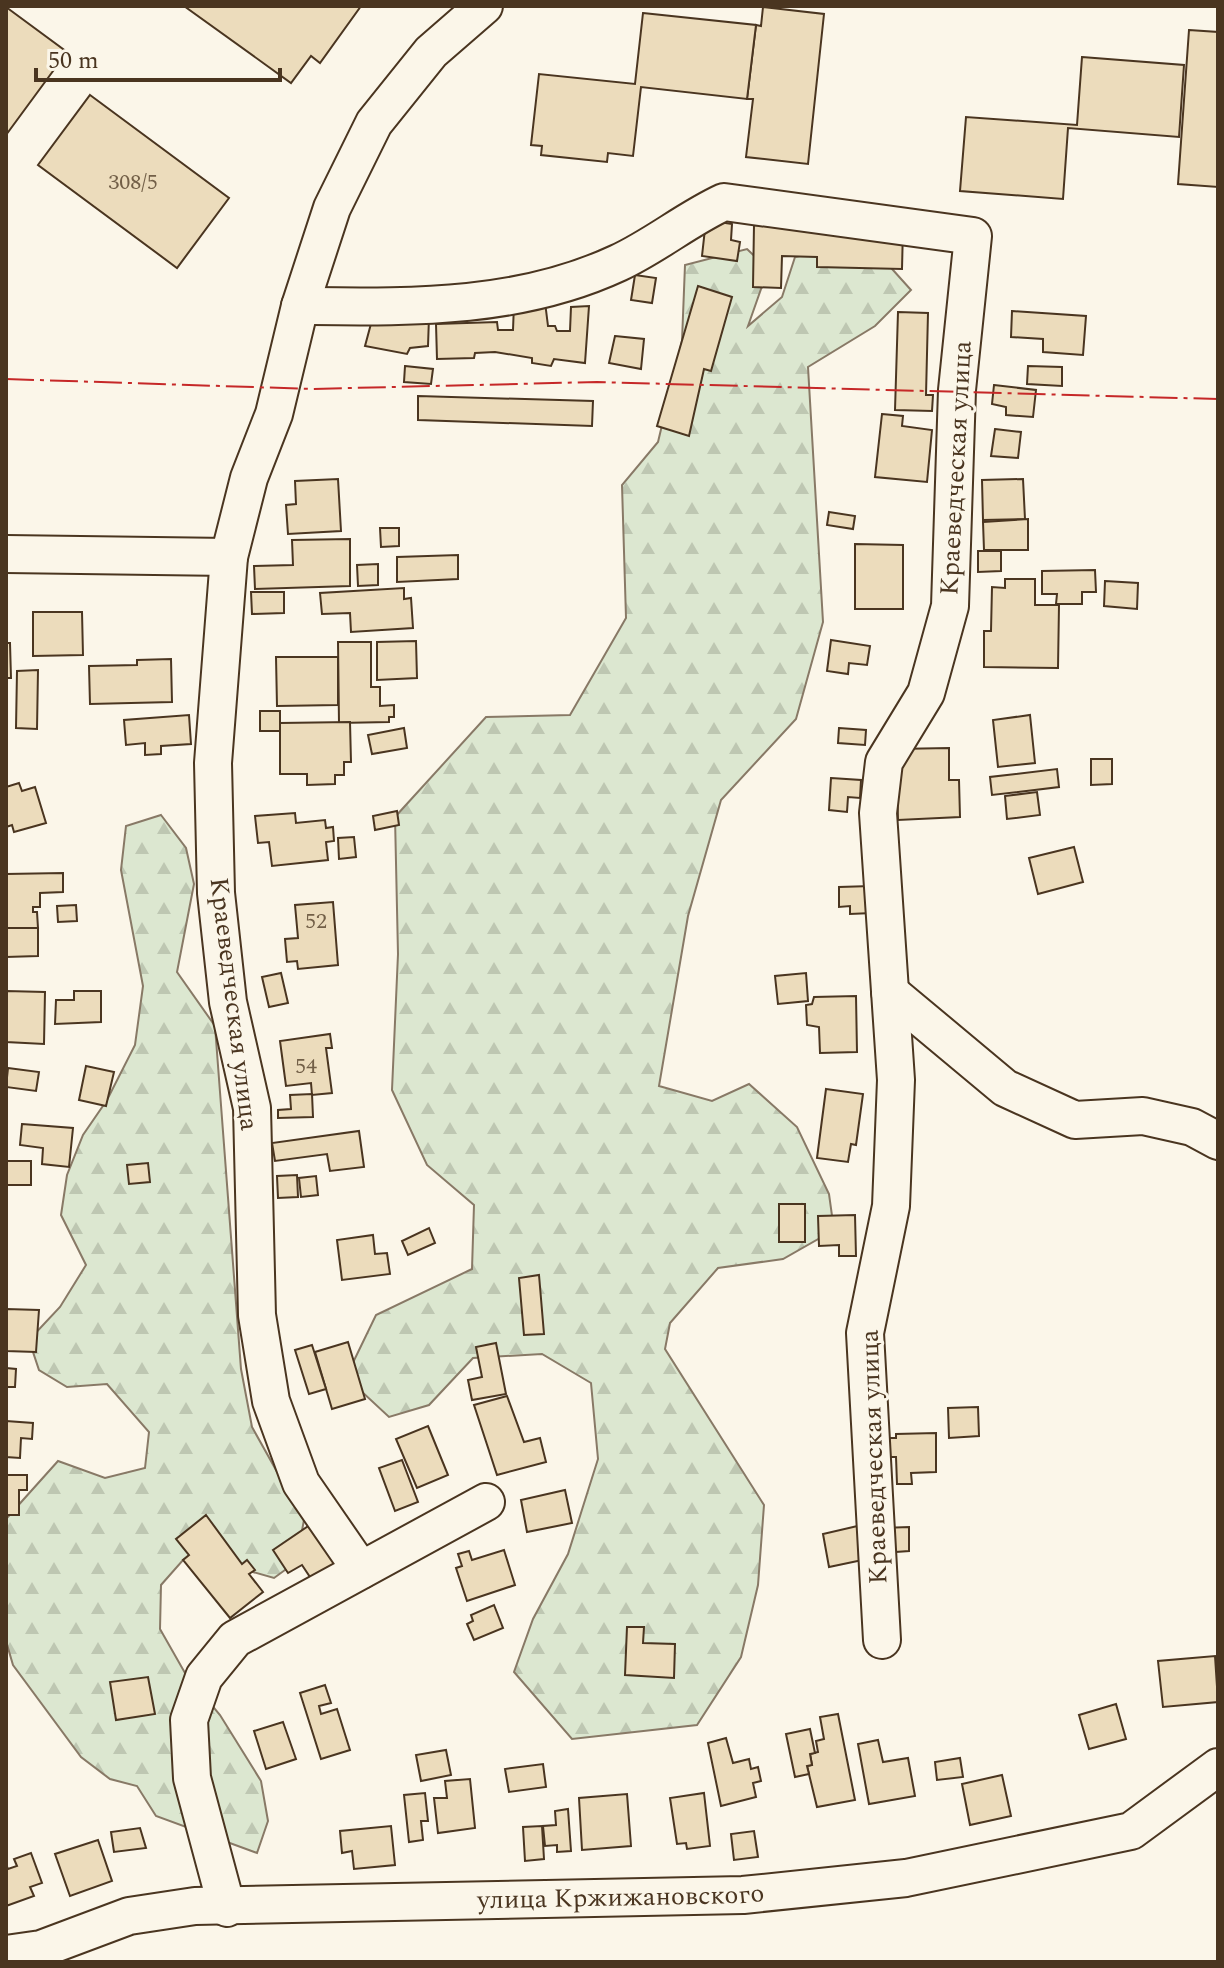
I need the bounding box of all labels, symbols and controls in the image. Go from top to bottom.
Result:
scale bar [36,32,280,82]
text: 50 m [48,43,99,79]
house number: 308/5 [108,166,158,199]
street label: Краеведческая улица [929,339,983,596]
street label: Краеведческая улица [199,875,269,1133]
house number: 52 [305,905,327,938]
house number: 54 [295,1050,317,1083]
street label: Краеведческая улица [850,1329,898,1585]
street label: улица Кржижановского [476,1873,766,1920]

